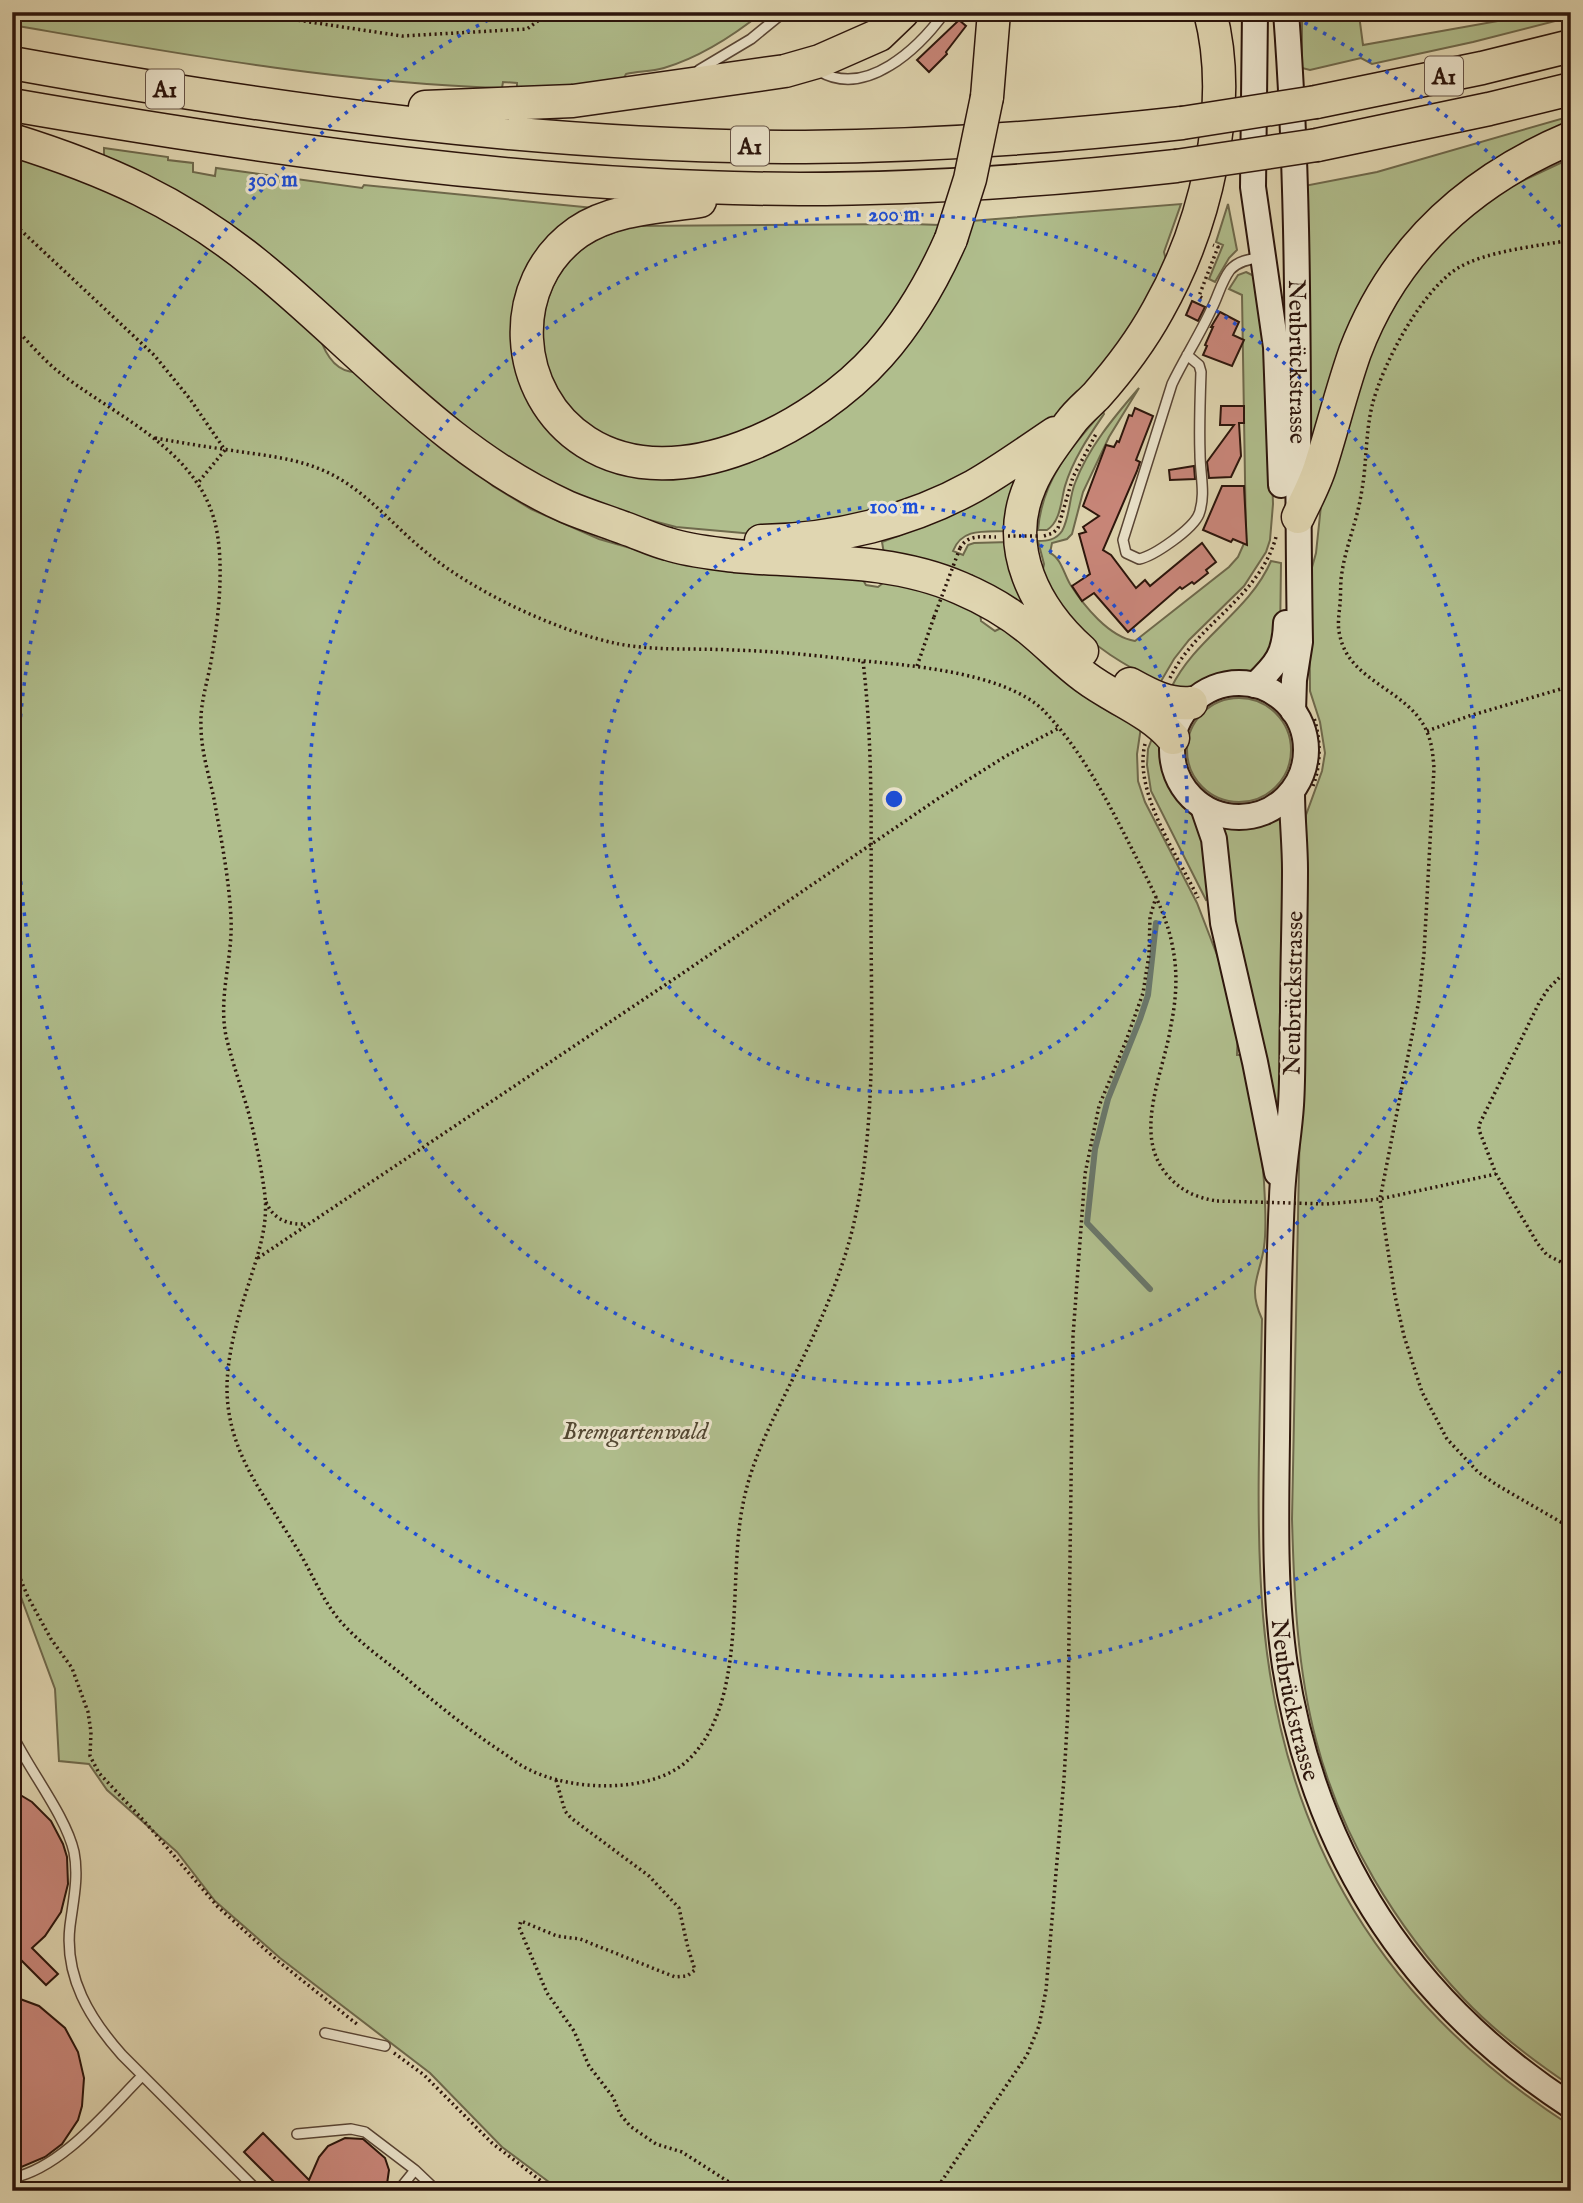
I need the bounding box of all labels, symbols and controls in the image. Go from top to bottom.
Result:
road number: A1 [1425,57,1463,96]
road number: A1 [146,69,184,108]
road number: A1 [731,127,769,166]
text: 300 m [248,167,298,194]
text: 200 m [868,202,920,229]
street label: Neubrückstrasse [1280,279,1312,444]
text: 100 m [869,494,919,521]
centre of rings [882,787,906,811]
street label: Neubrückstrasse [1278,911,1311,1076]
park label: Bremgartenwald [562,1417,710,1448]
street label: Neubrückstrasse [1263,1618,1326,1785]

